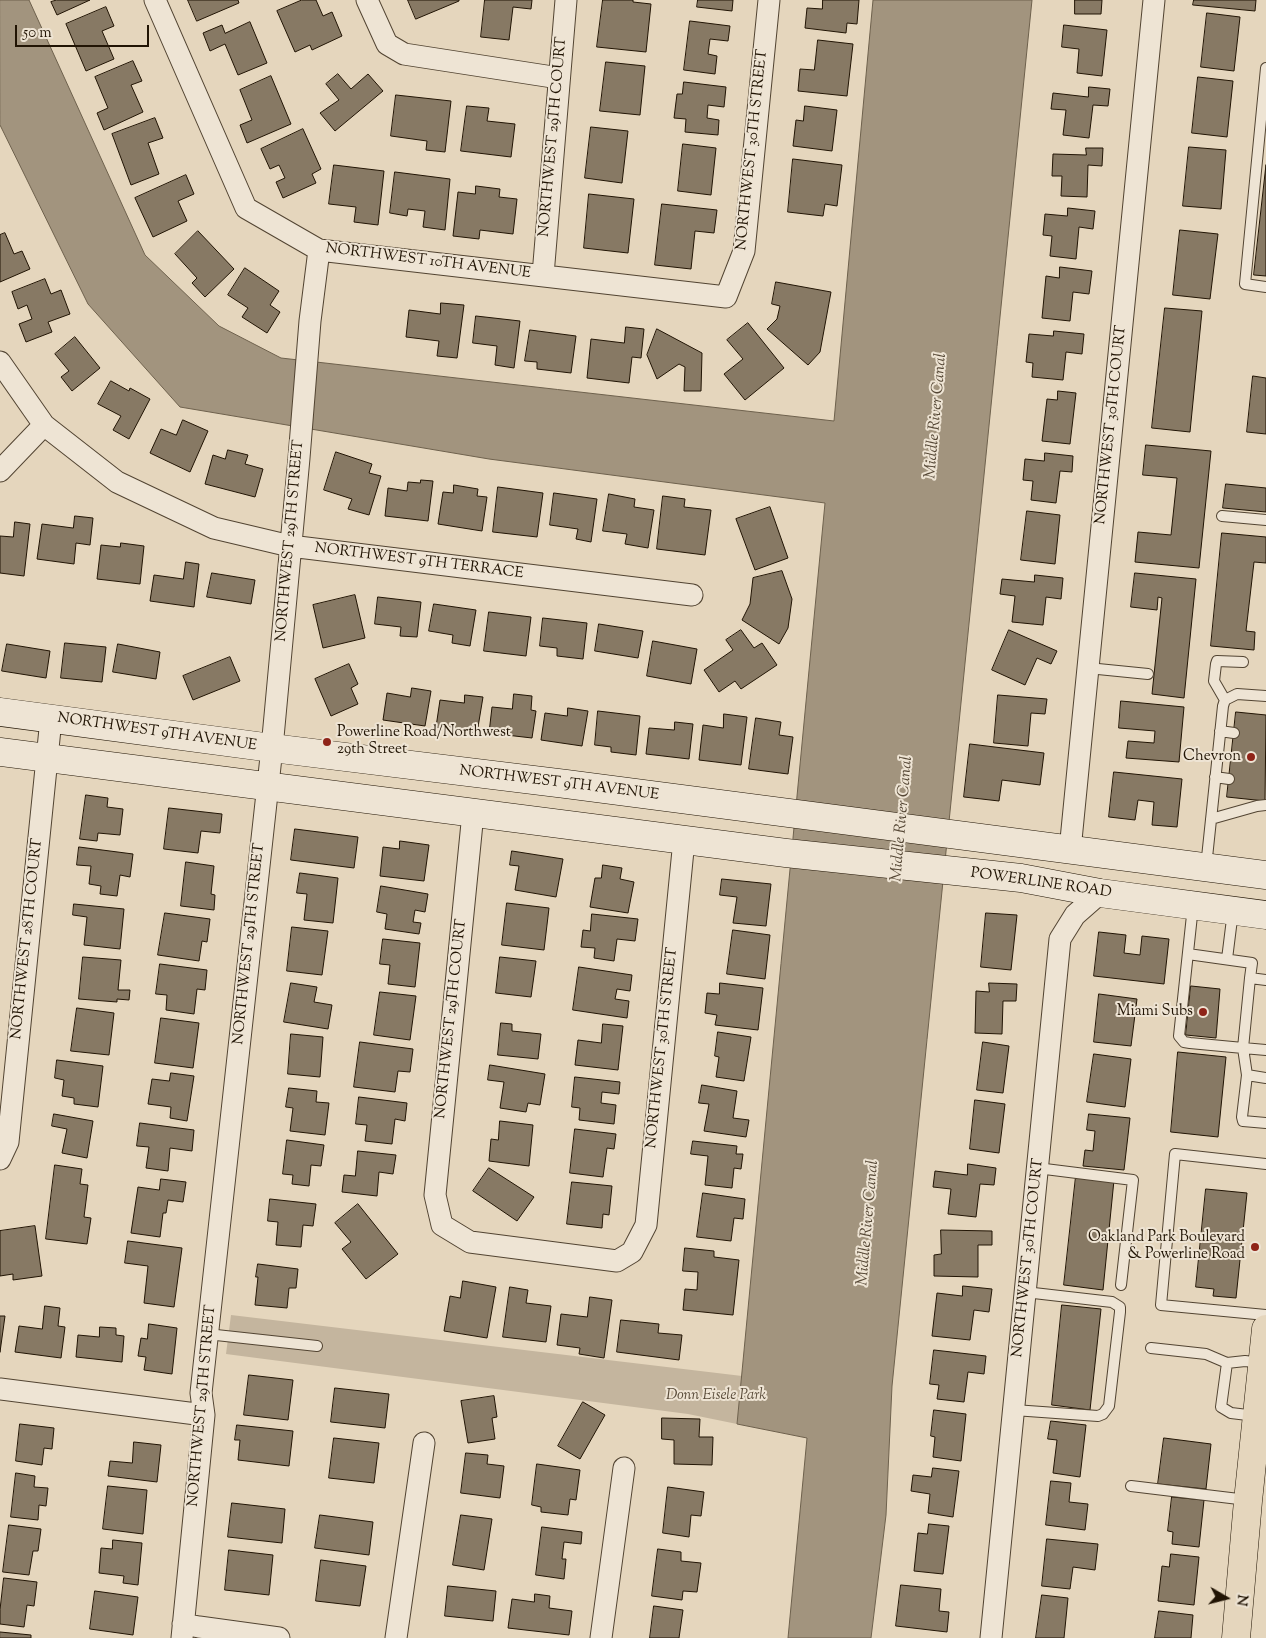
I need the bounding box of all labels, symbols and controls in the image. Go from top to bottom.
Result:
scale bar [18,15,151,47]
text: 50 m [23,23,52,44]
street label: NORTHWEST 29TH COURT [536,36,572,238]
street label: NORTHWEST 30TH STREET [733,49,773,251]
street label: NORTHWEST 10TH AVENUE [324,240,532,284]
street label: NORTHWEST 30TH COURT [1093,324,1131,526]
water label: Middle River Canal [922,353,952,479]
street label: NORTHWEST 29TH STREET [273,439,309,643]
street label: NORTHWEST 9TH TERRACE [314,540,524,584]
street label: NORTHWEST 9TH AVENUE [56,710,258,756]
place label: Powerline Road/Northwest 29th Street [337,724,511,759]
marker: Powerline Road/Northwest 29th Street [321,736,333,748]
place label: Chevron [1183,748,1241,766]
marker: Chevron [1245,751,1257,763]
water label: Middle River Canal [888,756,918,882]
street label: NORTHWEST 9TH AVENUE [458,763,660,805]
street label: NORTHWEST 28TH COURT [8,837,48,1041]
street label: NORTHWEST 29TH STREET [230,842,270,1046]
street label: POWERLINE ROAD [969,865,1113,903]
street label: NORTHWEST 29TH COURT [433,918,471,1120]
street label: NORTHWEST 30TH STREET [643,947,683,1149]
place label: Miami Subs [1117,1003,1193,1021]
marker: Miami Subs [1197,1006,1209,1018]
street label: NORTHWEST 30TH COURT [1010,1157,1048,1359]
water label: Middle River Canal [854,1160,884,1286]
place label: Oakland Park Boulevard & Powerline Road [1088,1229,1245,1264]
marker: Oakland Park Boulevard & Powerline Road [1249,1241,1261,1253]
street label: NORTHWEST 29TH STREET [185,1304,221,1508]
park label: Donn Eisele Park [666,1387,766,1405]
north arrow [1201,1573,1251,1623]
text: N [1230,1593,1252,1607]

